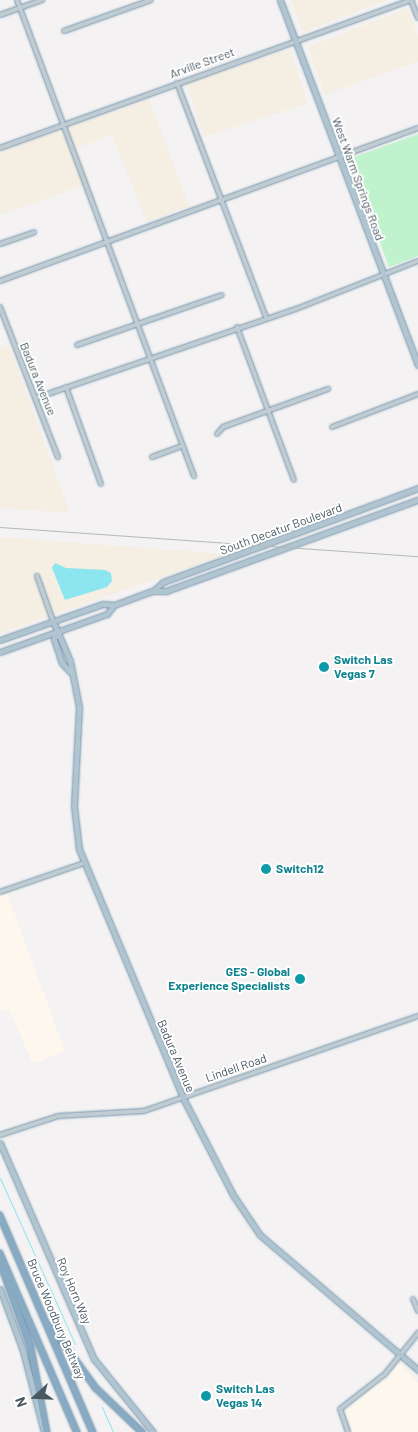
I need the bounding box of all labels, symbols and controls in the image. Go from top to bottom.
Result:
street label: Arville Street [168,45,236,81]
street label: West Warm Springs Road [329,115,387,243]
street label: Badura Avenue [17,340,59,418]
street label: South Decatur Boulevard [218,500,344,558]
place label: Switch Las Vegas 7 [334,653,393,681]
marker: Switch Las Vegas 7 [318,661,330,673]
place label: Switch12 [276,862,324,876]
marker: Switch12 [260,863,272,875]
place label: GES - Global Experience Specialists [168,965,290,993]
marker: GES - Global Experience Specialists [294,973,306,985]
street label: Badura Avenue [154,1017,198,1095]
street label: Lindell Road [204,1051,268,1085]
street label: Bruce Woodbury Beltway [24,1256,88,1382]
street label: Roy Horn Way [54,1256,94,1326]
north arrow [10,1372,60,1422]
place label: Switch Las Vegas 14 [216,1382,275,1410]
marker: Switch Las Vegas 14 [200,1390,212,1402]
text: N [11,1395,30,1410]

